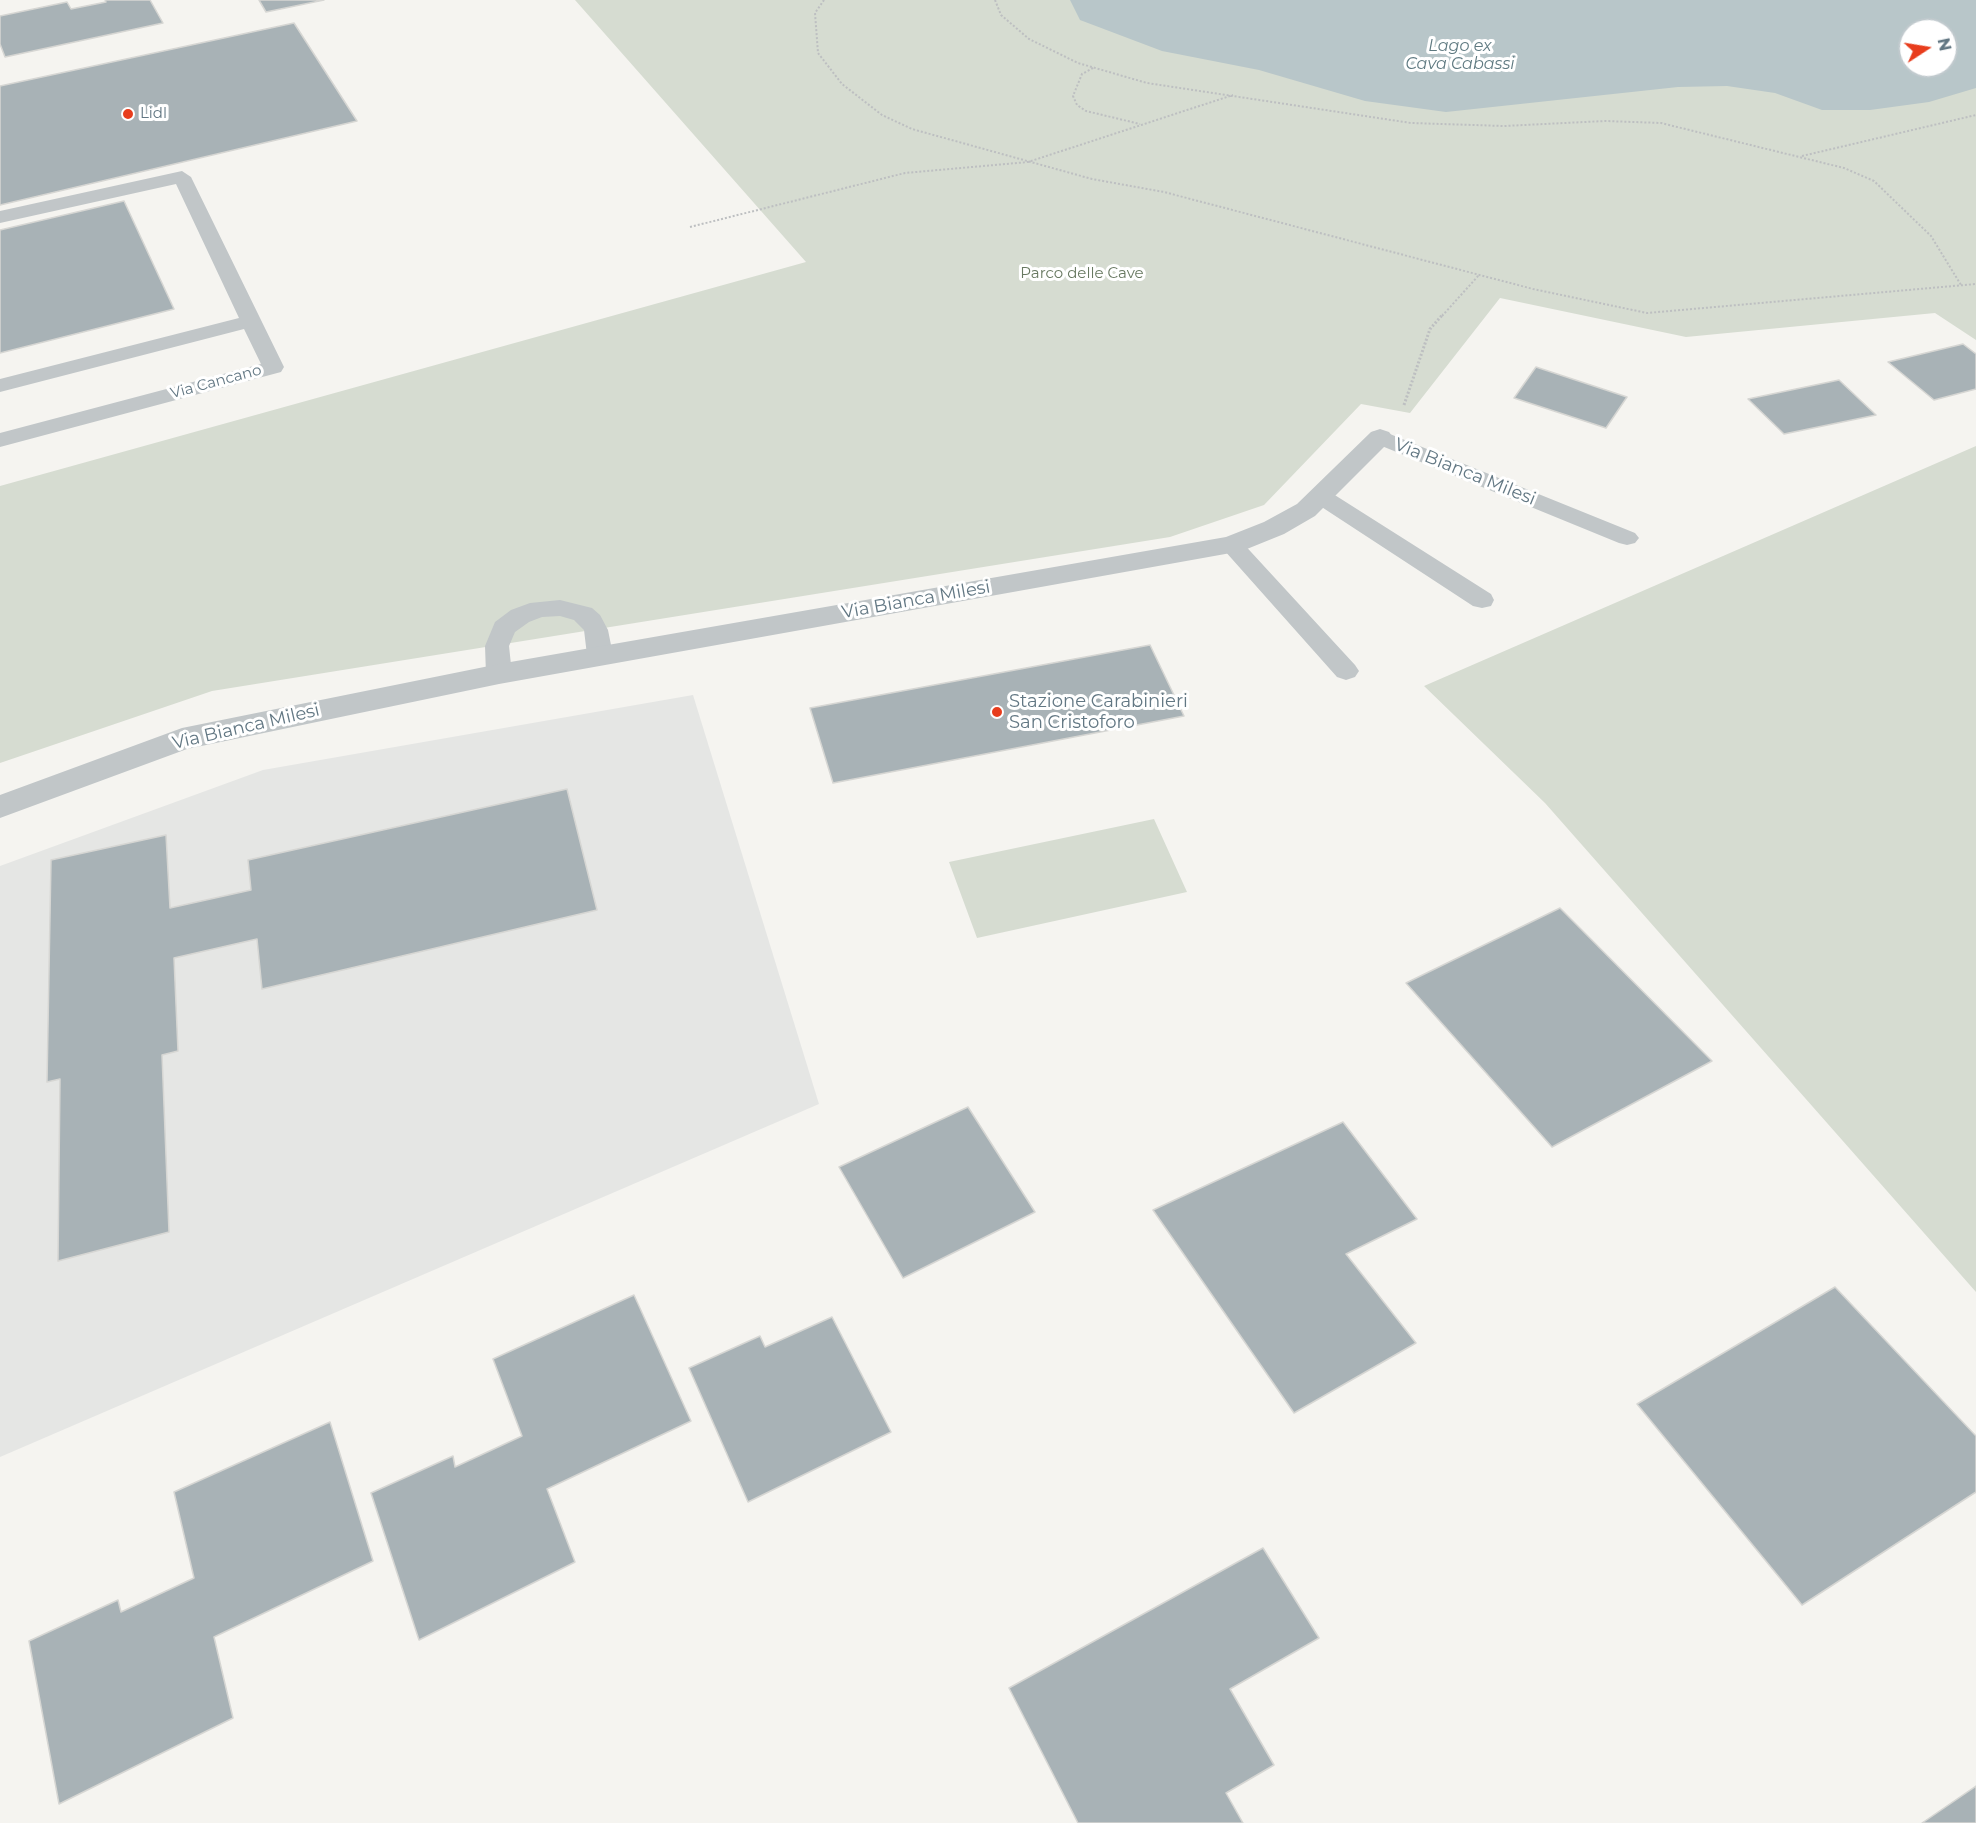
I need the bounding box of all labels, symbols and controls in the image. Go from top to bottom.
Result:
north arrow [1898,18,1958,78]
water label: Lago ex Cava Cabassi [1405,36,1515,74]
text: N [1934,36,1955,53]
place label: Lidl [140,105,167,123]
marker: Lidl [121,107,135,121]
park label: Parco delle Cave [1020,265,1144,283]
street label: Via Cancano [169,361,263,403]
street label: Via Bianca Milesi [1391,434,1539,510]
street label: Via Bianca Milesi [840,576,992,624]
place label: Stazione Carabinieri San Cristoforo [1009,691,1188,734]
street label: Via Bianca Milesi [170,700,322,754]
marker: Stazione Carabinieri San Cristoforo [990,705,1004,719]

